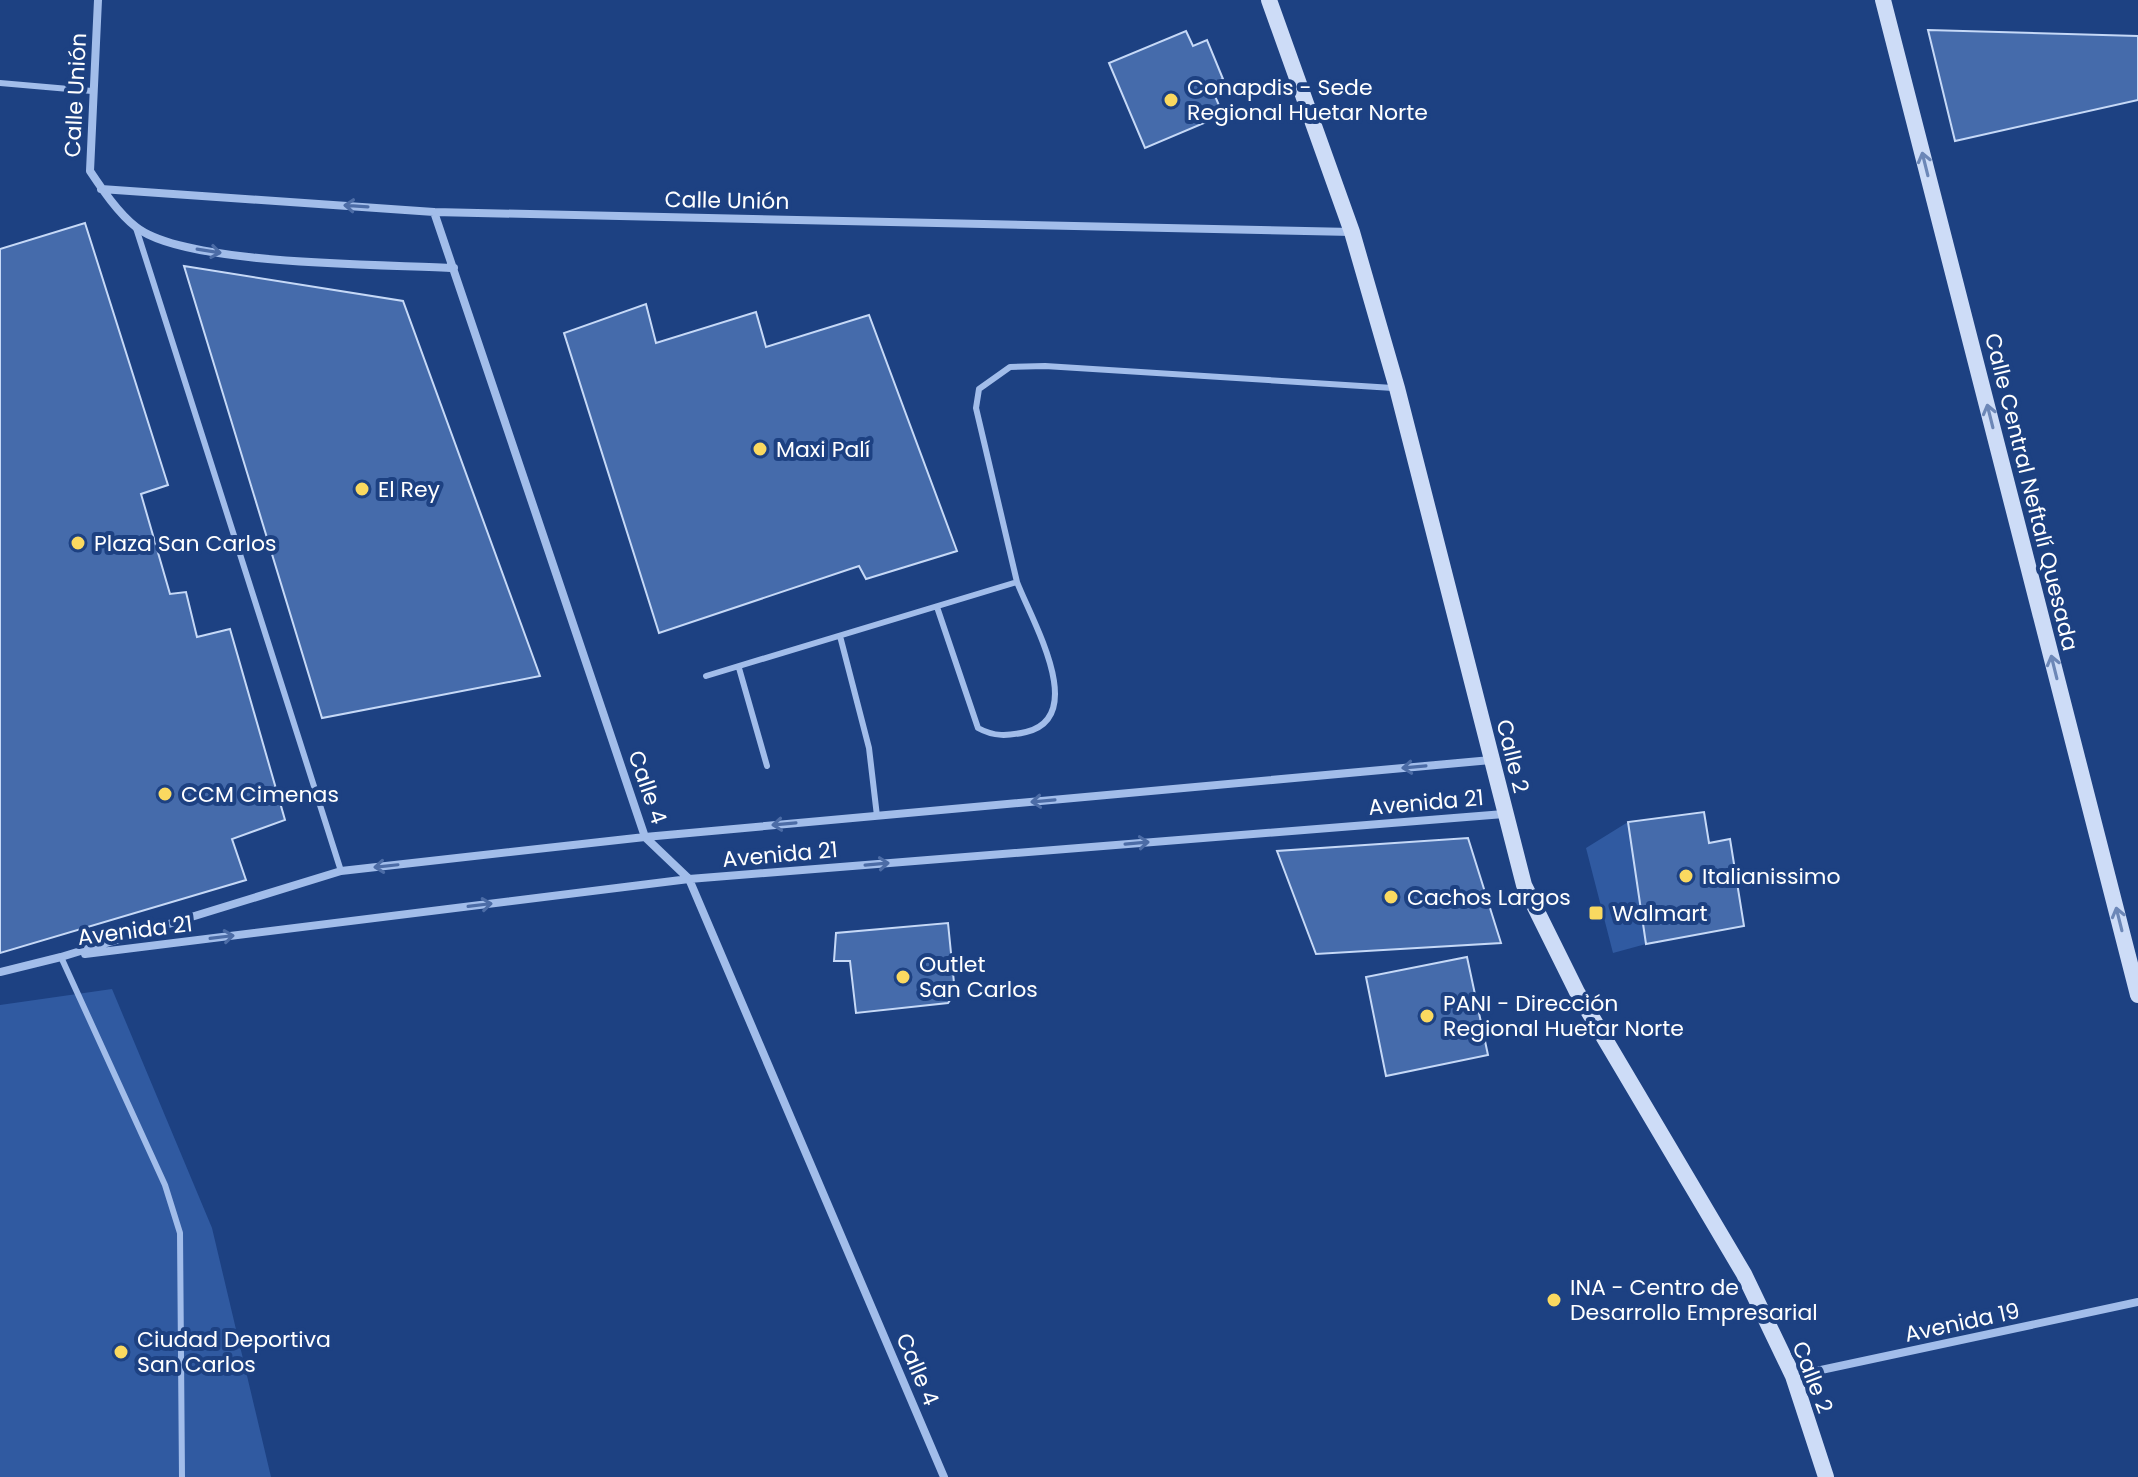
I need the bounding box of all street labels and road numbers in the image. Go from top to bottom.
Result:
street label: Calle Unión [57,32,94,158]
street label: Calle Unión [664,184,790,217]
street label: Calle Central Neftalí Quesada [1977,330,2086,654]
street label: Calle 2 [1488,716,1537,796]
street label: Calle 4 [620,746,675,828]
street label: Avenida 21 [1367,782,1485,823]
street label: Avenida 21 [721,834,839,875]
street label: Avenida 21 [76,908,194,953]
street label: Avenida 19 [1902,1295,2022,1350]
street label: Calle 4 [888,1328,947,1410]
street label: Calle 2 [1785,1337,1840,1418]

